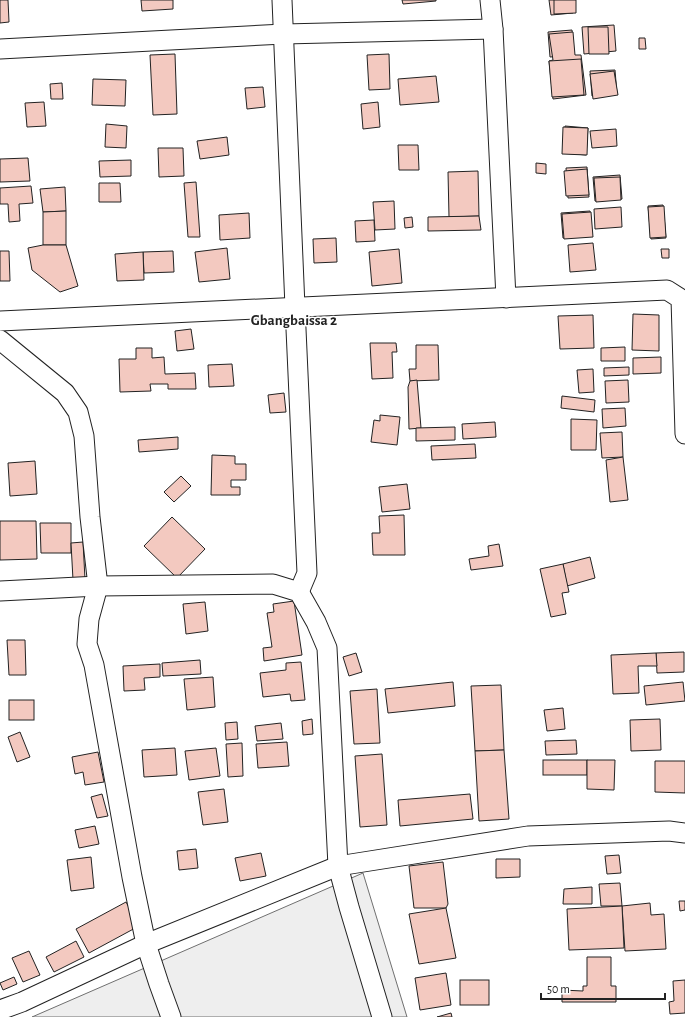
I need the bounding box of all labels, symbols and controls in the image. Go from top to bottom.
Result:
district label: Gbangbaissa 2 [251,313,337,328]
scale bar [541,975,665,1001]
text: 50 m [547,983,570,995]

